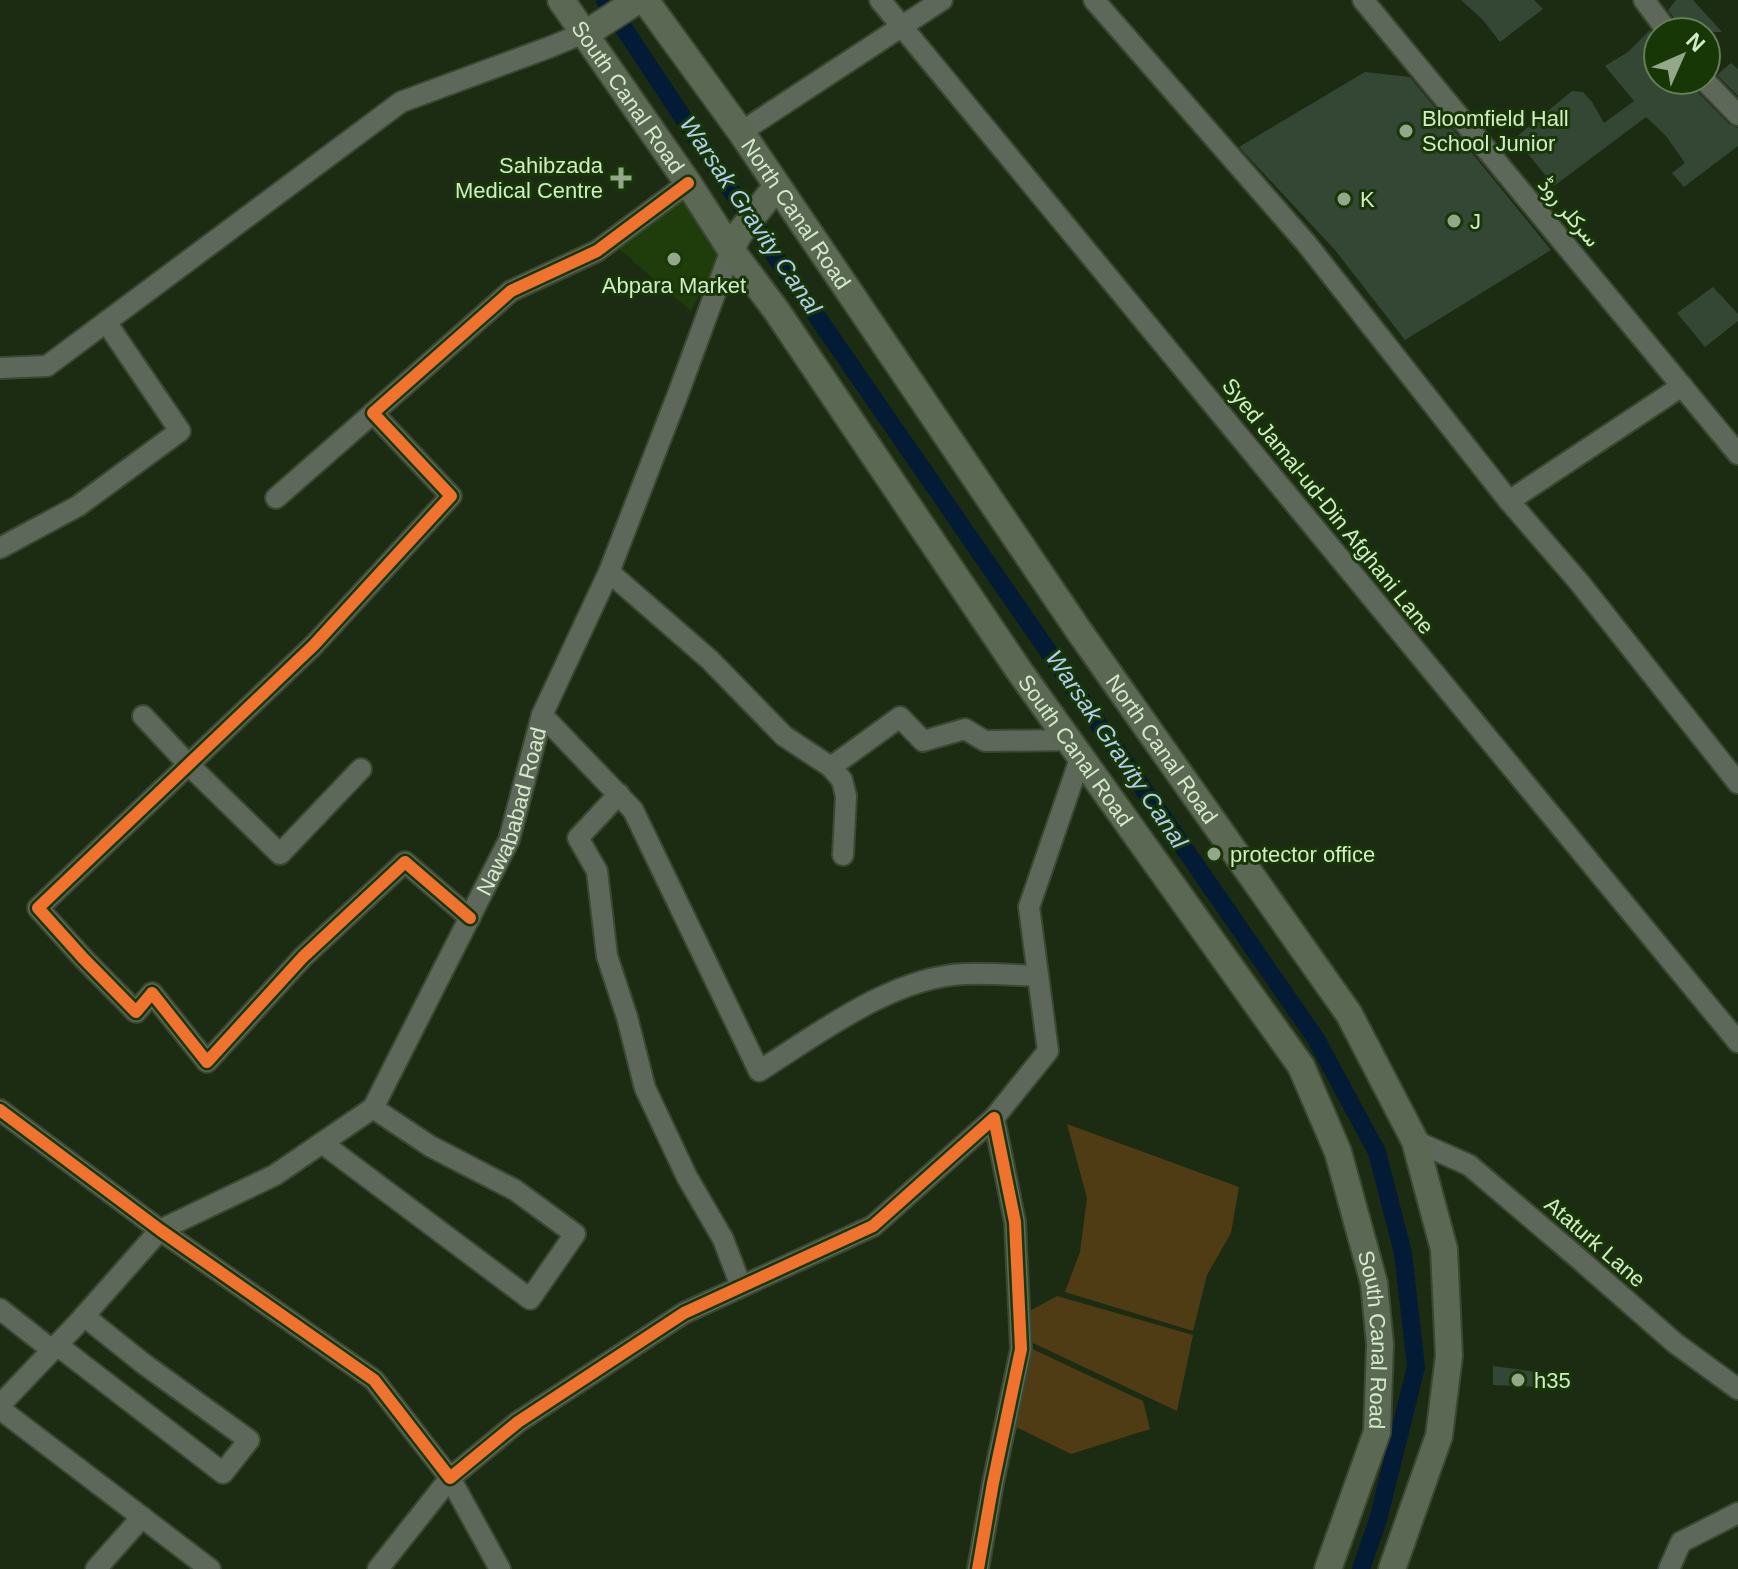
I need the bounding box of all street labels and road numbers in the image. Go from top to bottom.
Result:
street label: South Canal Road [567,16,690,178]
street label: North Canal Road [737,134,856,294]
street label: سرکلر روڈ [1532,172,1605,252]
street label: Syed Jamal-ud-Din Afghani Lane [1217,373,1439,639]
street label: South Canal Road [1013,670,1138,831]
street label: North Canal Road [1101,670,1223,828]
street label: Nawababad Road [471,724,551,899]
street label: Ataturk Lane [1540,1192,1650,1292]
street label: South Canal Road [1353,1248,1393,1430]

